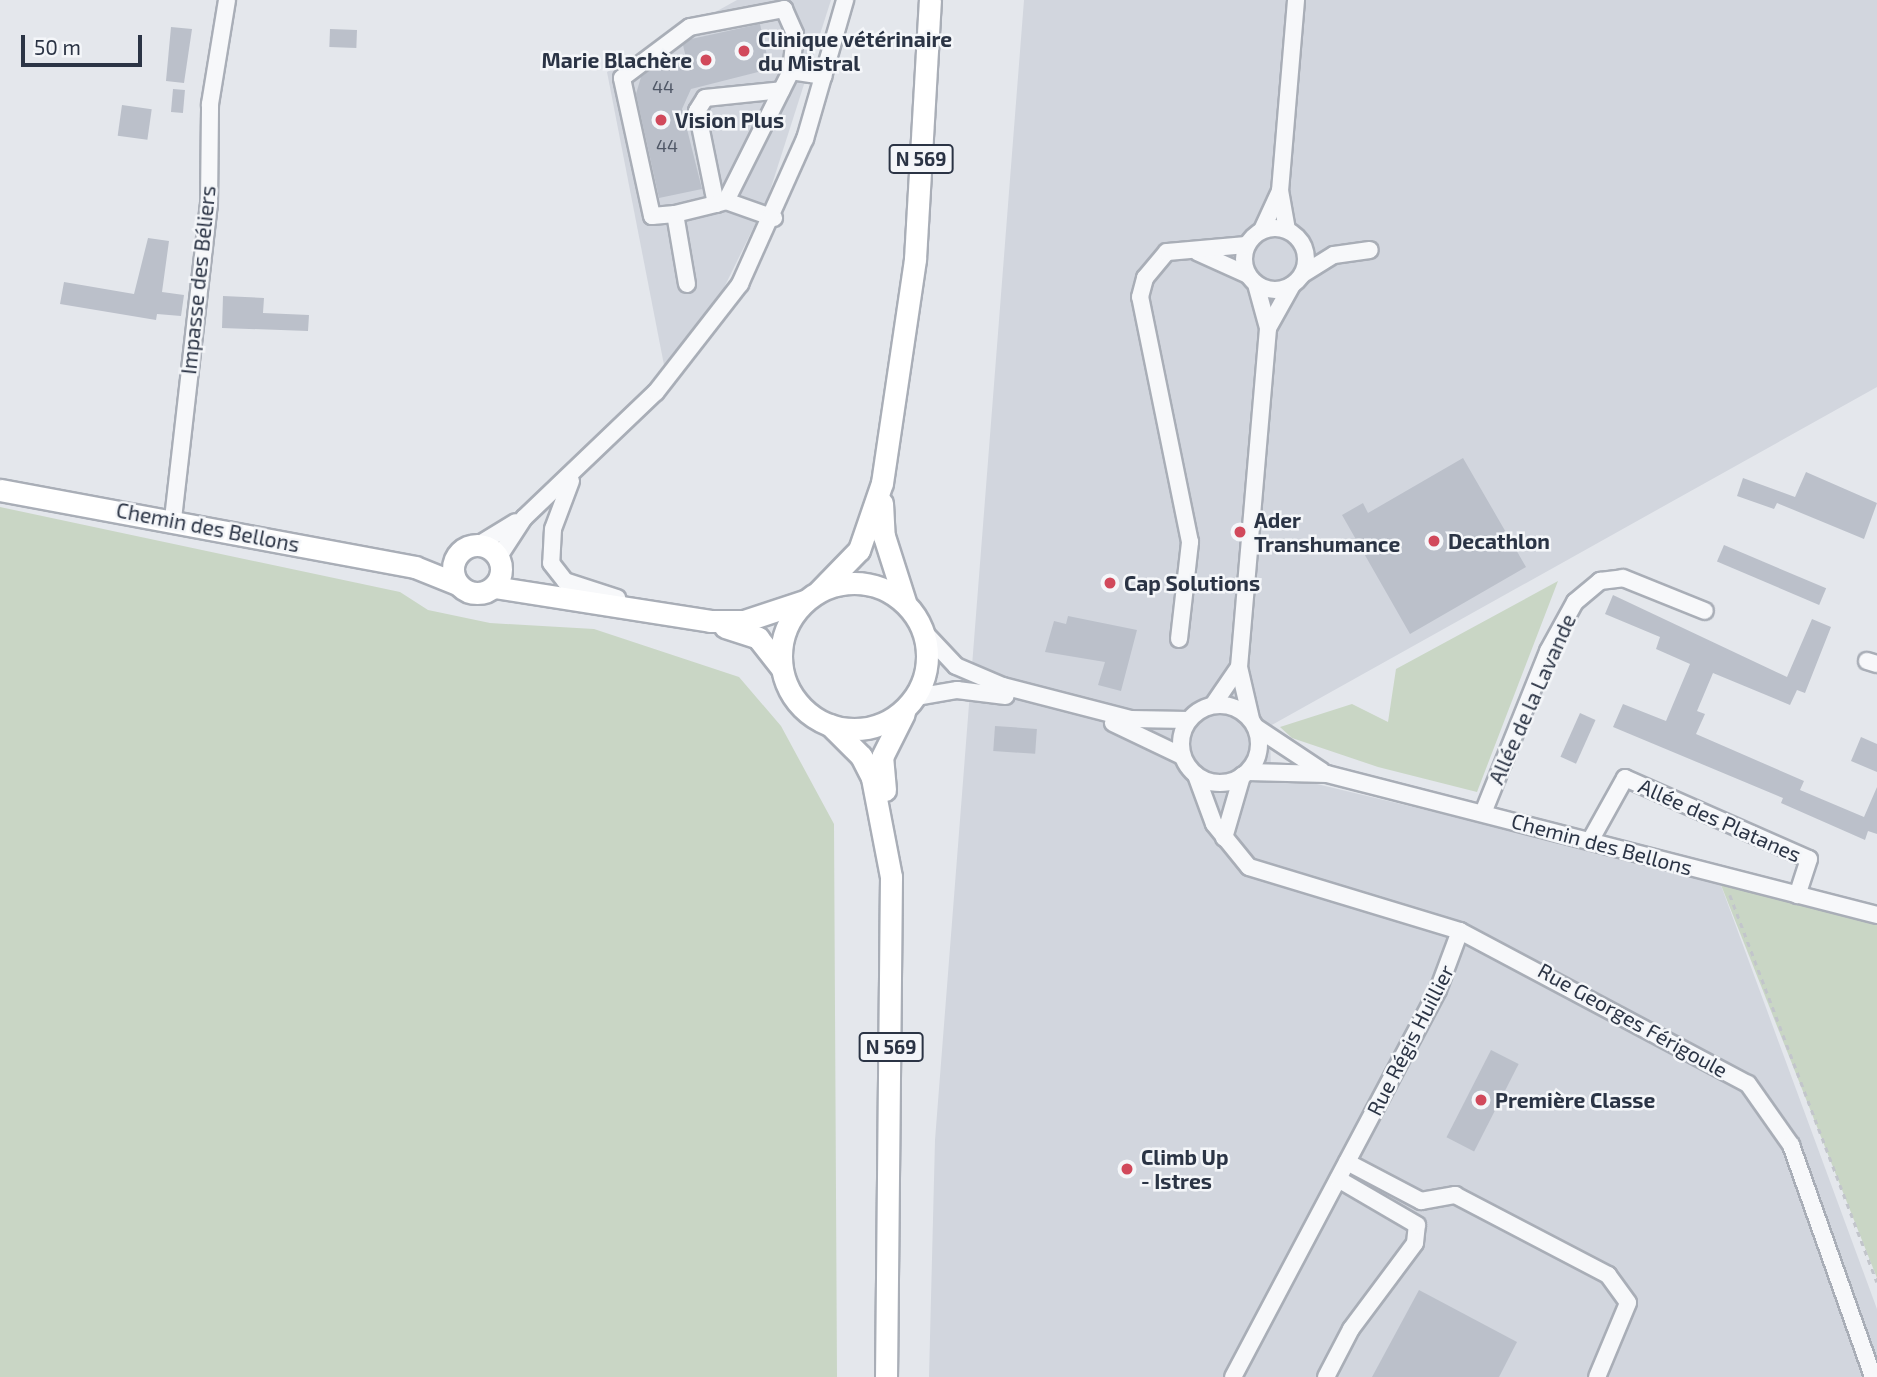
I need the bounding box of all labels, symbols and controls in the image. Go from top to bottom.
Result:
scale bar [24,21,145,65]
place label: Clinique vétérinaire du Mistral [758,26,953,76]
text: 50 m [34,34,81,59]
marker: Clinique vétérinaire du Mistral [736,43,752,59]
place label: Marie Blachère [542,47,692,73]
marker: Marie Blachère [698,52,714,68]
house number: 44 [652,75,674,97]
place label: Vision Plus [675,107,784,133]
marker: Vision Plus [653,112,669,128]
house number: 44 [656,134,678,156]
road number: N 569 [888,144,954,174]
street label: Impasse des Béliers [176,184,220,376]
street label: Chemin des Bellons [114,497,302,557]
place label: Ader Transhumance [1254,507,1400,557]
marker: Ader Transhumance [1232,524,1248,540]
place label: Decathlon [1448,528,1550,554]
marker: Decathlon [1426,533,1442,549]
place label: Cap Solutions [1124,570,1260,596]
marker: Cap Solutions [1102,575,1118,591]
street label: Allée de la Lavande [1483,610,1581,788]
street label: Allée des Platanes [1635,773,1805,867]
street label: Chemin des Bellons [1509,808,1695,880]
street label: Rue Georges Férigoule [1534,957,1732,1083]
street label: Rue Régis Huillier [1361,960,1459,1120]
road number: N 569 [858,1032,924,1063]
place label: Première Classe [1495,1087,1655,1113]
marker: Première Classe [1473,1092,1489,1108]
place label: Climb Up - Istres [1141,1144,1229,1194]
marker: Climb Up - Istres [1119,1161,1135,1177]

